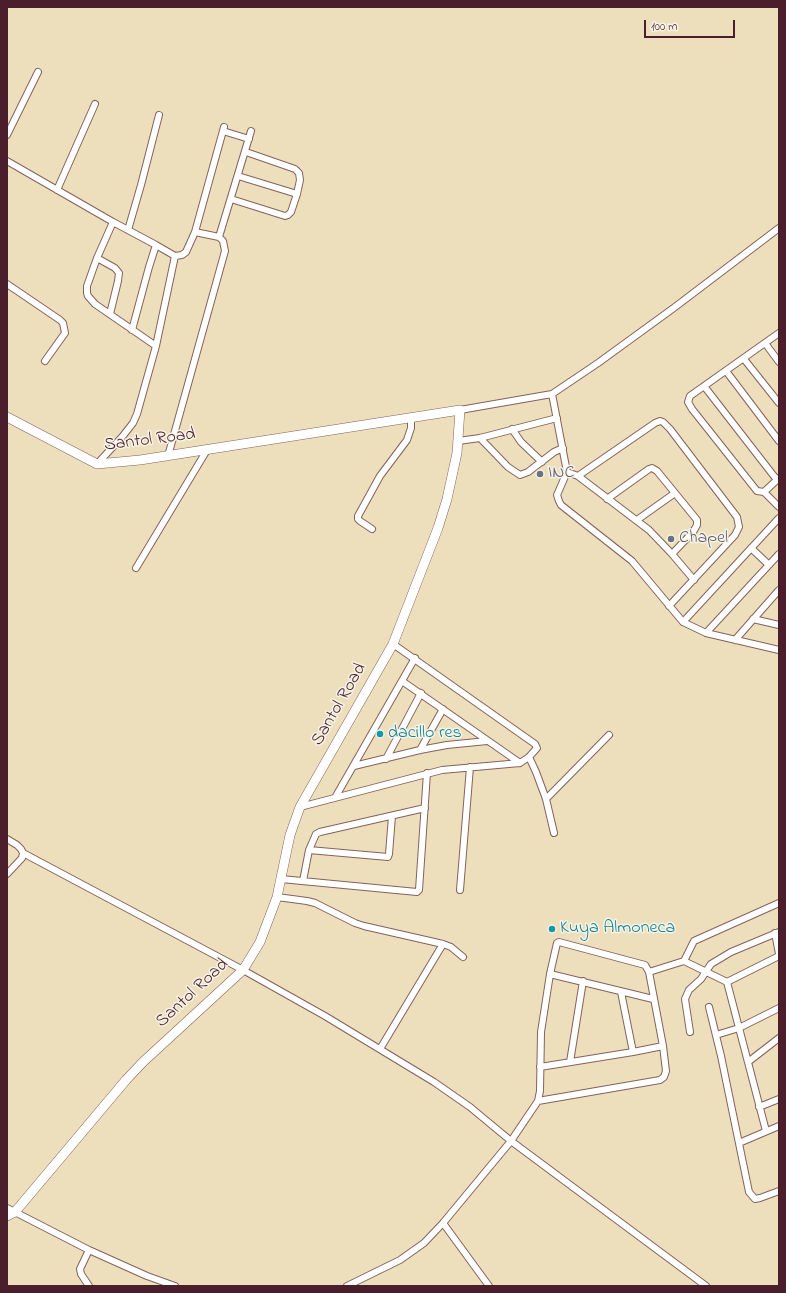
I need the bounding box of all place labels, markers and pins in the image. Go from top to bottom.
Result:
place label: INC [548,463,574,485]
marker: INC [535,469,545,479]
place label: Chapel [679,528,728,550]
marker: Chapel [666,534,676,544]
place label: dacillo res [388,723,462,745]
marker: dacillo res [375,729,385,739]
place label: Kuya Almoneca [560,918,675,940]
marker: Kuya Almoneca [547,924,557,934]

